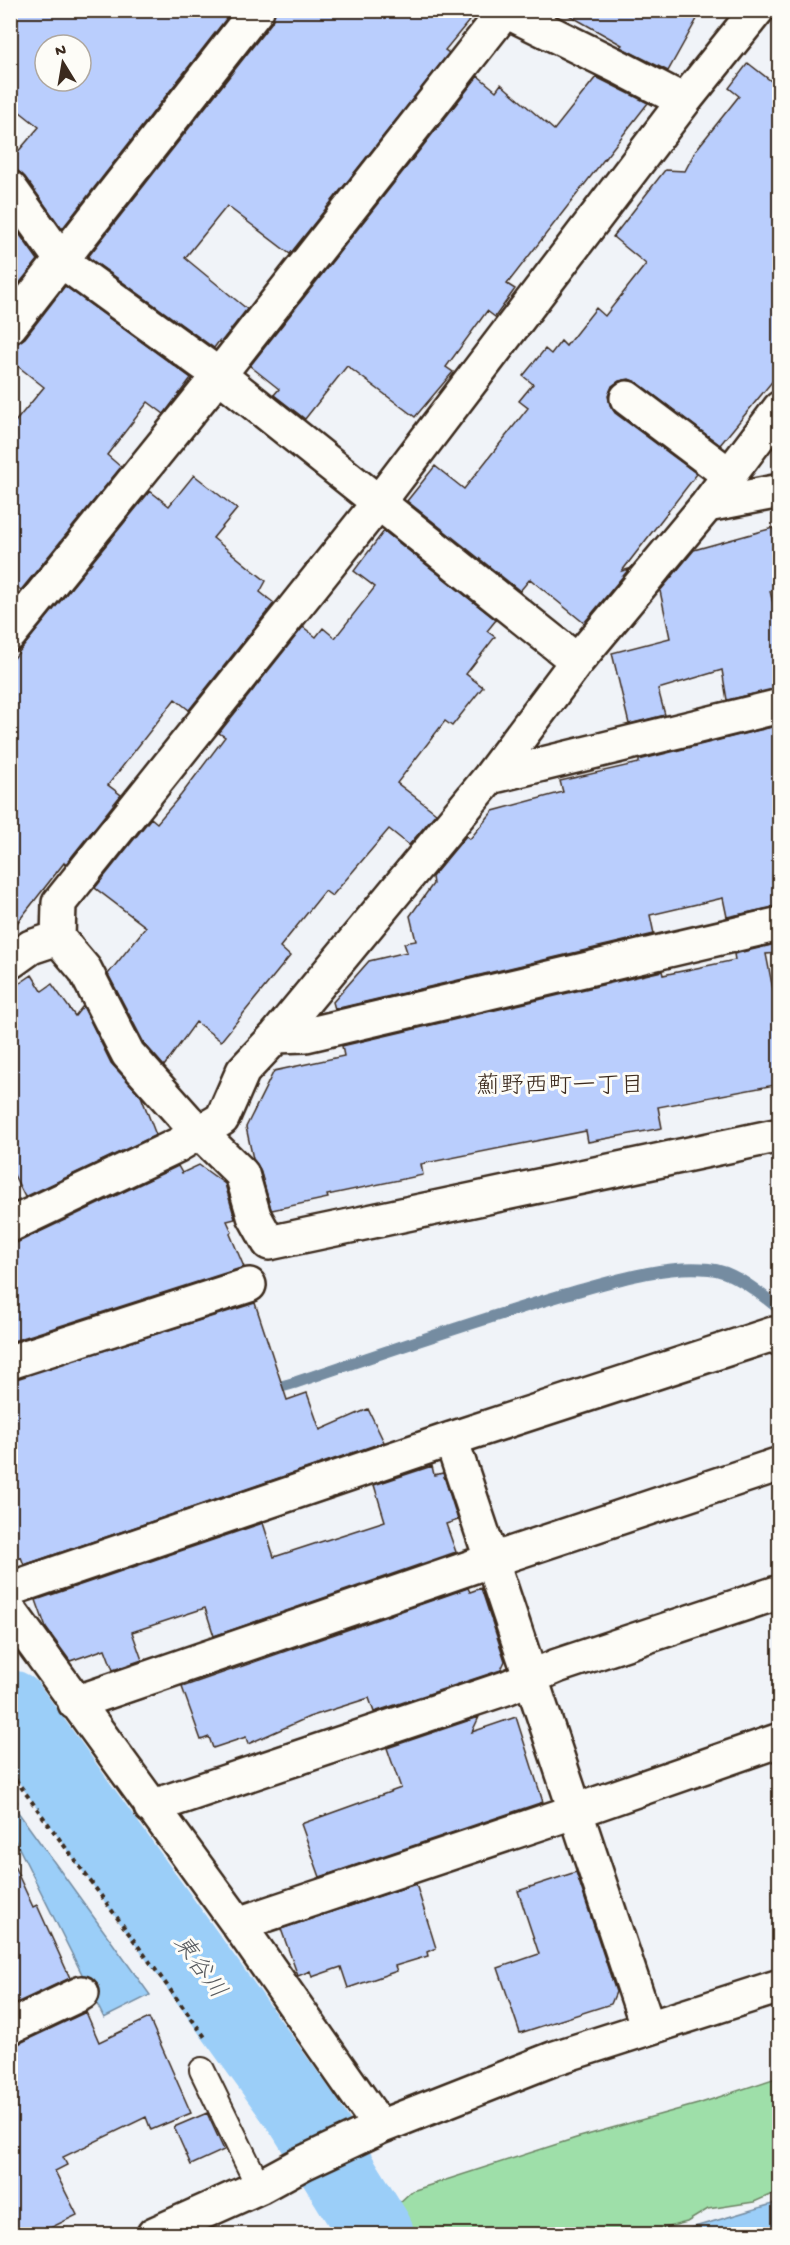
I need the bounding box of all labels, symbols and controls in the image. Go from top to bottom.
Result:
north arrow [33,33,93,93]
text: N [54,41,68,62]
district label: 薊野西町一丁目 [476,1072,644,1102]
water label: 東谷川 [165,1930,232,2006]

